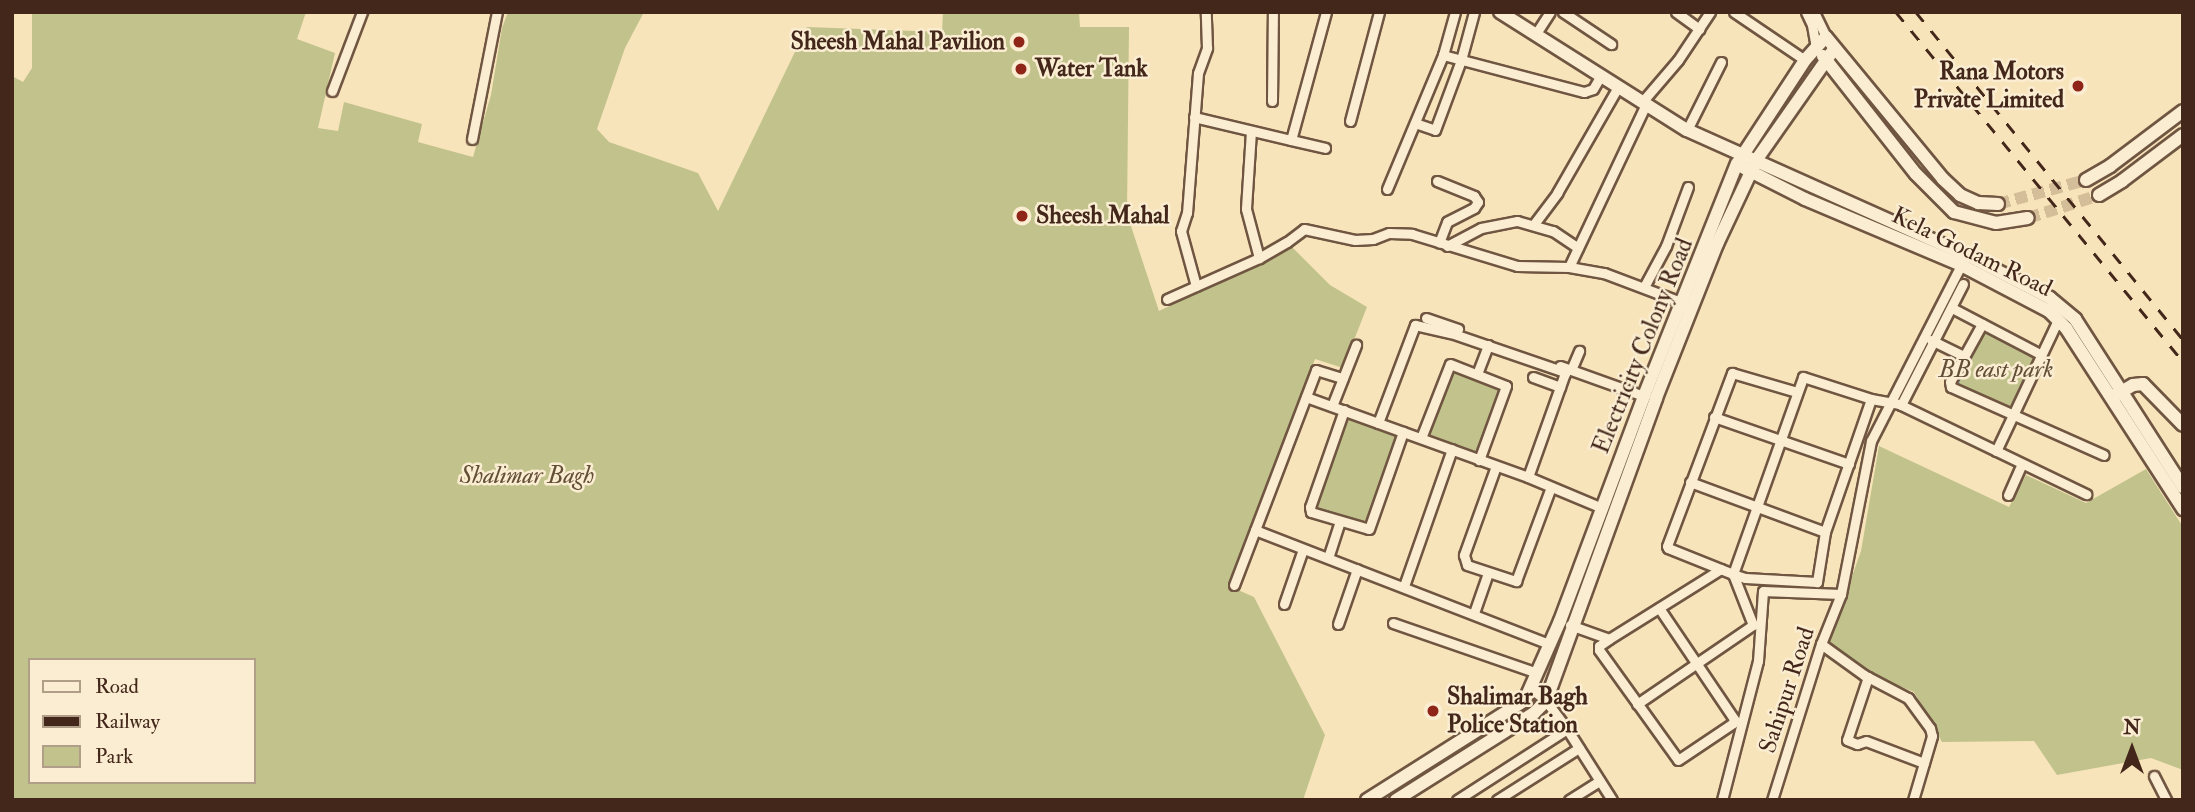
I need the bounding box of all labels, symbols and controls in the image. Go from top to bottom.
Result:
place label: Sheesh Mahal Pavilion [791,28,1005,56]
marker: Sheesh Mahal Pavilion [1011,34,1027,50]
place label: Water Tank [1035,55,1148,83]
place label: Rana Motors Private Limited [1914,58,2064,114]
marker: Water Tank [1013,61,1029,77]
marker: Rana Motors Private Limited [2070,78,2086,94]
street label: Kela Godam Road [1887,201,2057,303]
place label: Sheesh Mahal [1036,202,1169,230]
marker: Sheesh Mahal [1014,208,1030,224]
street label: Electricity Colony Road [1587,234,1699,458]
park label: BB east park [1939,356,2053,384]
park label: Shalimar Bagh [460,462,594,490]
street label: Sahipur Road [1753,623,1821,757]
legend [28,658,256,784]
text: Road [95,673,139,700]
place label: Shalimar Bagh Police Station [1447,683,1588,739]
marker: Shalimar Bagh Police Station [1425,703,1441,719]
text: Railway [95,708,160,735]
north arrow [2097,714,2167,784]
text: N [2123,716,2141,740]
text: Park [95,743,133,770]

